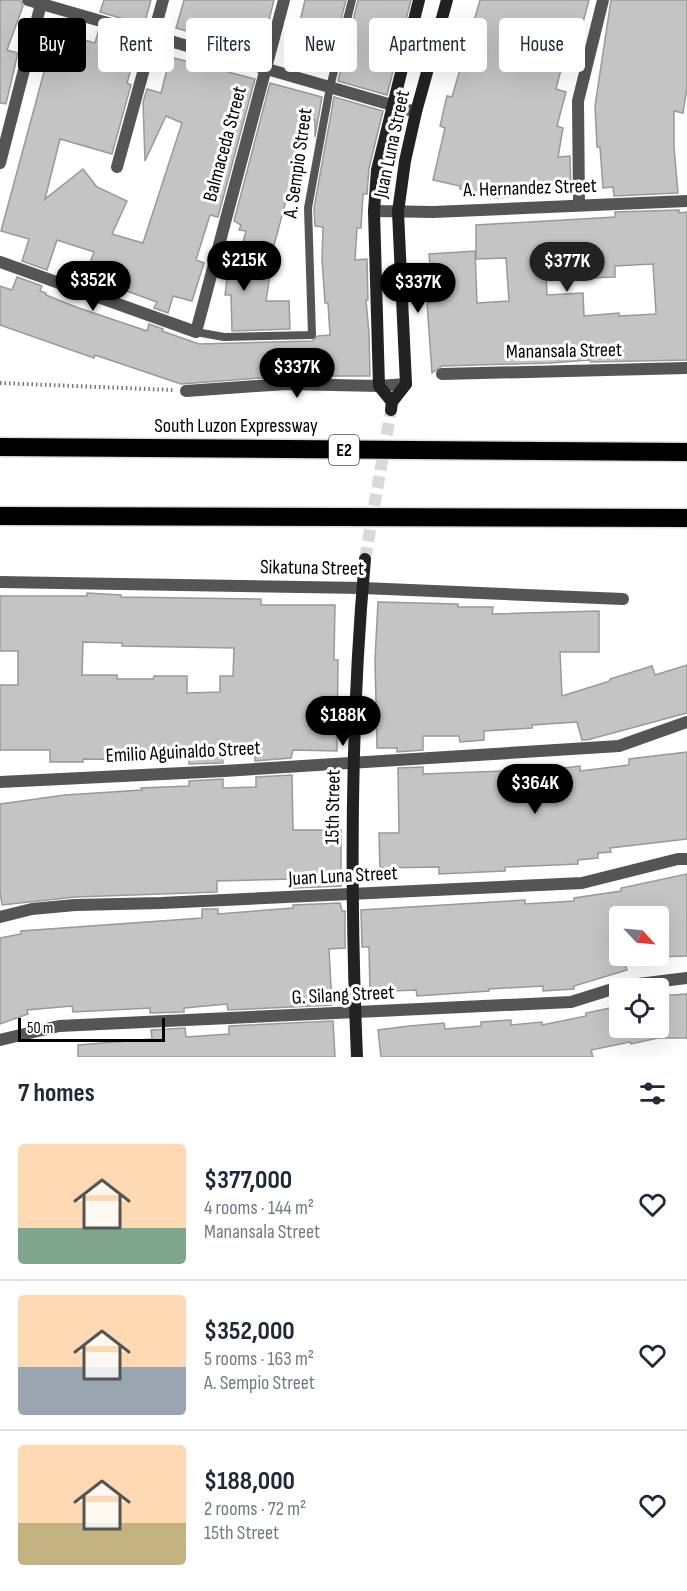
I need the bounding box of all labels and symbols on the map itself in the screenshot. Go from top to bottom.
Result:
street label: Balmaceda Street [198,84,252,204]
street label: Juan Luna Street [369,88,415,201]
street label: A. Sempio Street [278,106,318,221]
street label: A. Hernandez Street [462,174,597,202]
pin: $215K [202,241,286,292]
pin: $377K [525,242,609,293]
pin: $352K [51,261,135,312]
pin: $337K [376,263,460,314]
street label: Manansala Street [506,338,622,364]
pin: $337K [255,348,339,399]
street label: South Luzon Expressway [154,414,318,438]
road number: E2 [329,435,359,465]
street label: Sikatuna Street [260,555,364,581]
pin: $188K [301,696,385,747]
street label: Emilio Aguinaldo Street [105,736,261,768]
pin: $364K [493,764,577,815]
street label: 15th Street [320,769,346,845]
street label: Juan Luna Street [287,861,398,891]
north arrow [609,906,669,966]
street label: G. Silang Street [291,980,395,1010]
scale bar [18,1015,165,1042]

